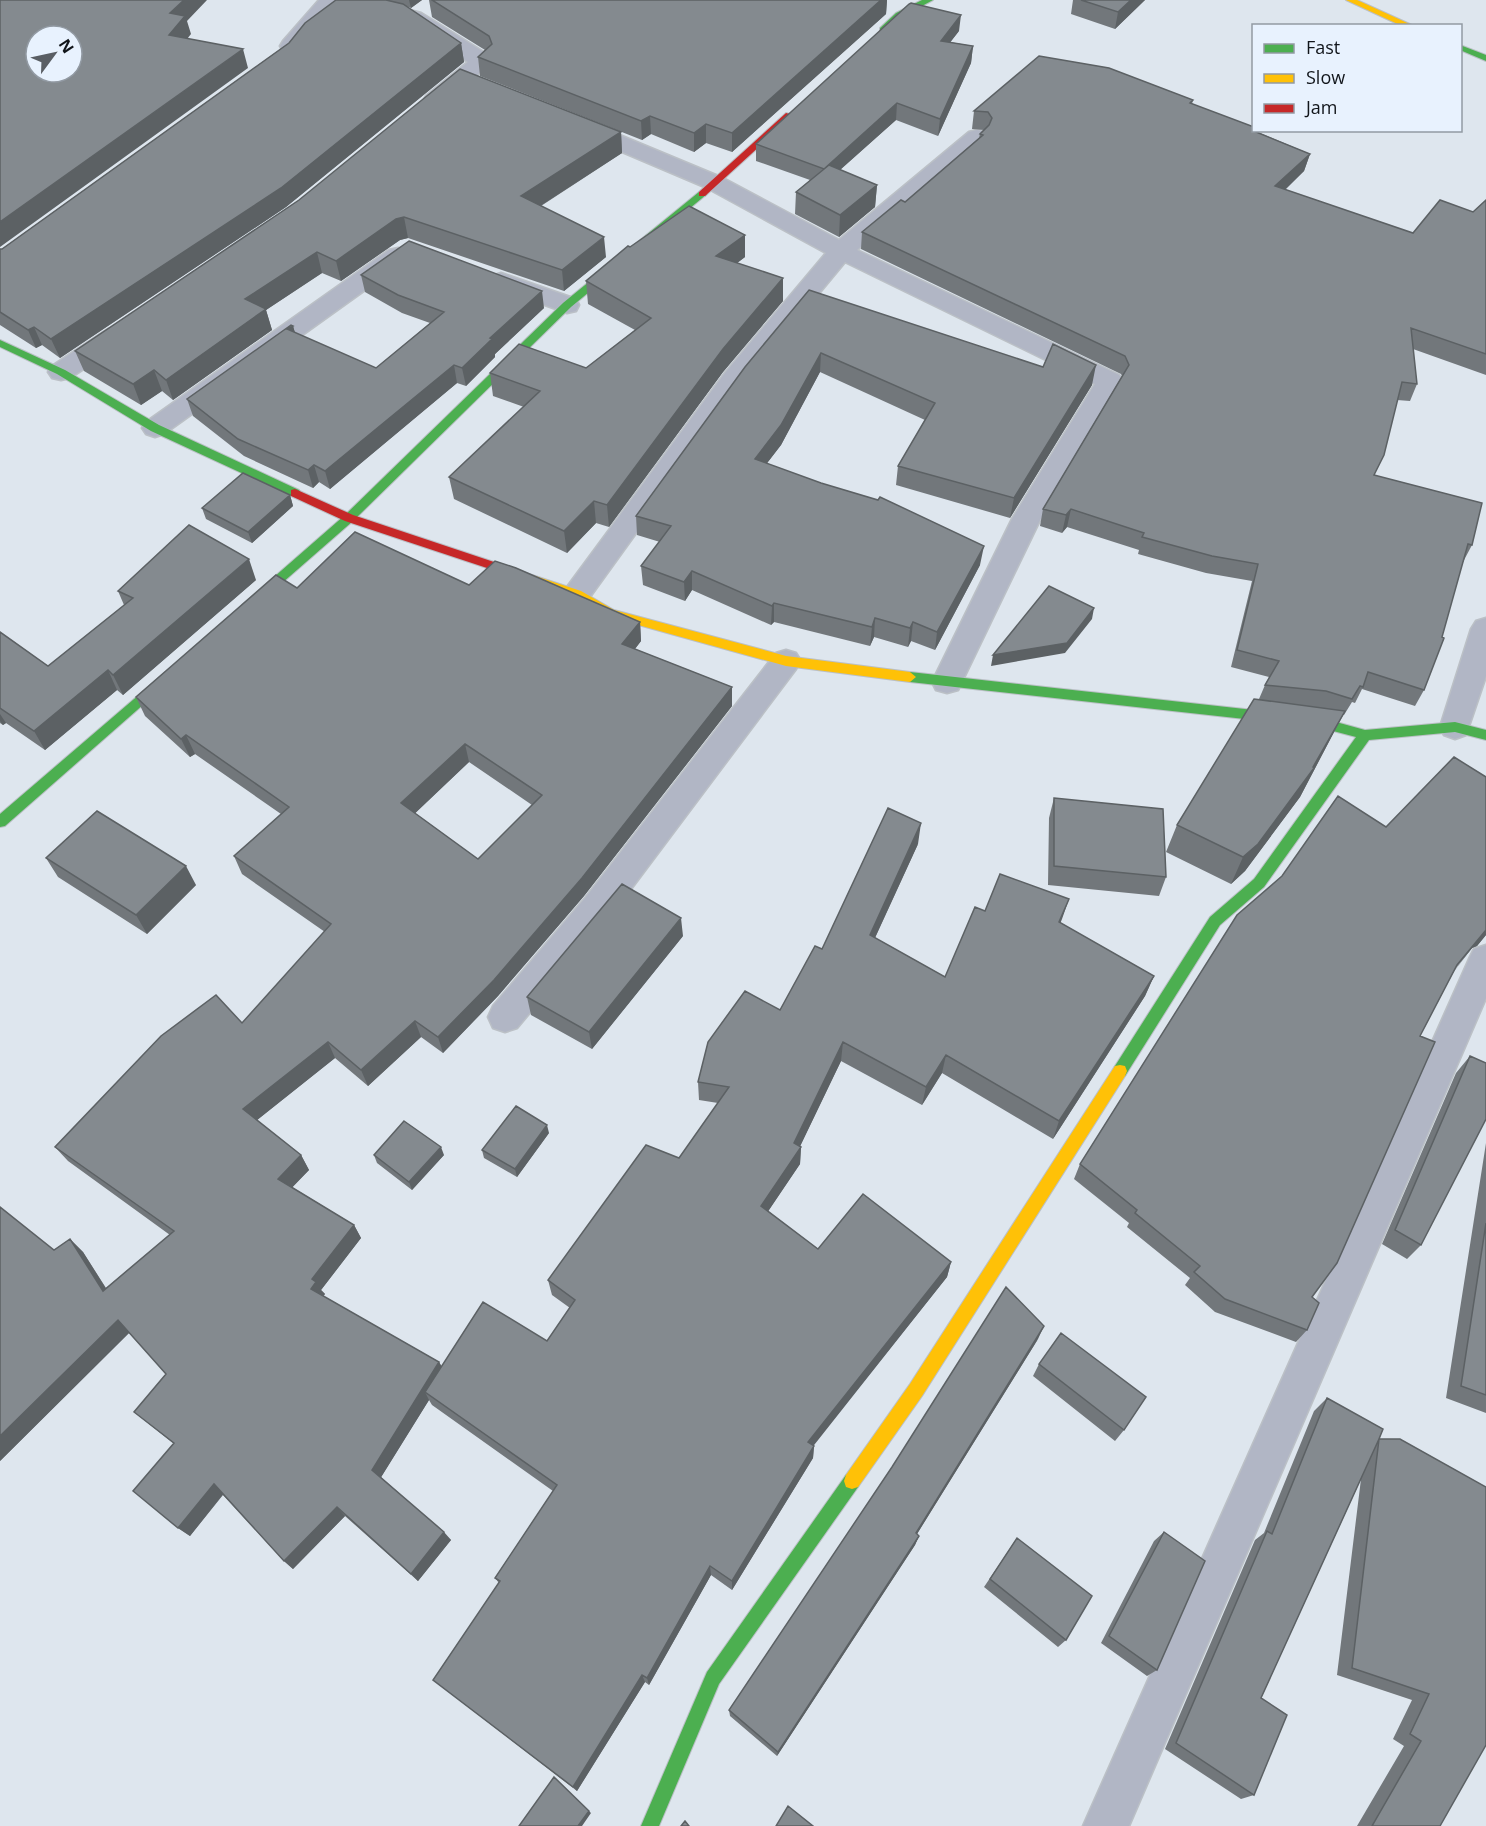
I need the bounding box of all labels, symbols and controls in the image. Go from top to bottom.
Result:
north arrow [24,24,84,84]
legend [1252,24,1462,132]
text: N [54,34,79,57]
text: Fast [1306,35,1340,59]
text: Slow [1306,65,1345,89]
text: Jam [1304,95,1338,119]

